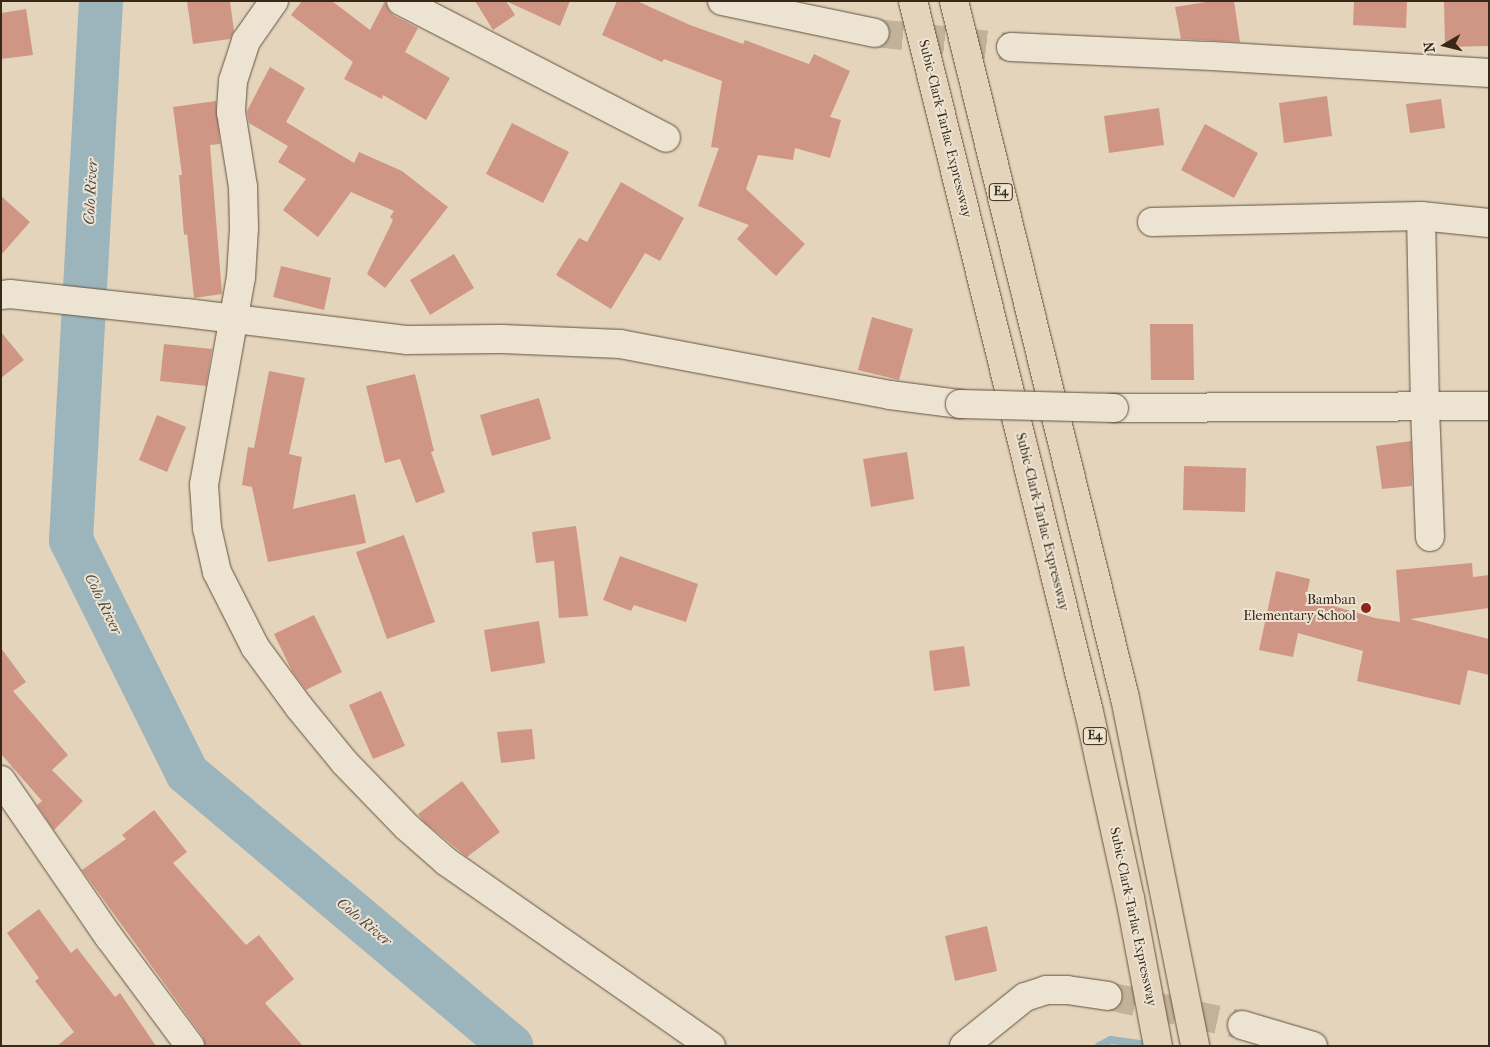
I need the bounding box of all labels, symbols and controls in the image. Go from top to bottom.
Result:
north arrow [1420,20,1470,70]
street label: Subic-Clark-Tarlac Expressway [915,38,975,220]
text: N [1420,41,1439,54]
water label: Colo River [80,159,102,225]
road number: E4 [988,182,1014,202]
street label: Subic-Clark-Tarlac Expressway [1012,431,1072,613]
water label: Colo River [81,571,125,637]
place label: Bamban Elementary School [1243,592,1356,624]
marker: Bamban Elementary School [1360,602,1372,614]
road number: E4 [1082,726,1108,746]
street label: Subic-Clark-Tarlac Expressway [1106,826,1160,1008]
water label: Colo River [333,894,395,950]

